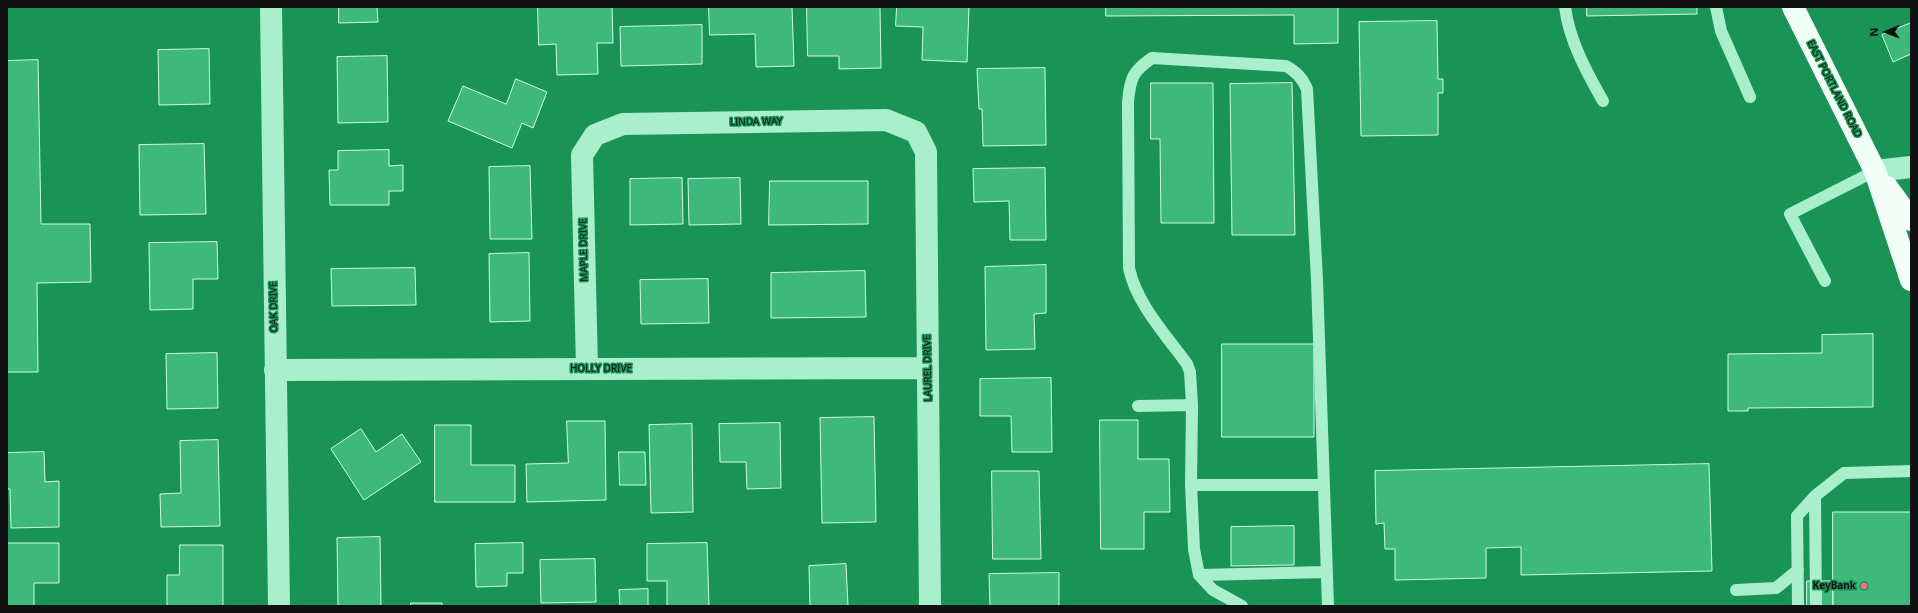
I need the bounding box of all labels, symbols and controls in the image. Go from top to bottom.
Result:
north arrow [1866,12,1906,52]
text: N [1866,28,1881,37]
street label: EAST PORTLAND ROAD [1804,38,1864,140]
street label: LINDA WAY [730,116,782,128]
street label: MAPLE DRIVE [577,218,591,282]
street label: OAK DRIVE [268,281,280,333]
street label: LAUREL DRIVE [921,334,935,402]
street label: HOLLY DRIVE [570,363,632,375]
place label: KeyBank [1813,580,1856,592]
marker: KeyBank [1859,581,1869,591]

